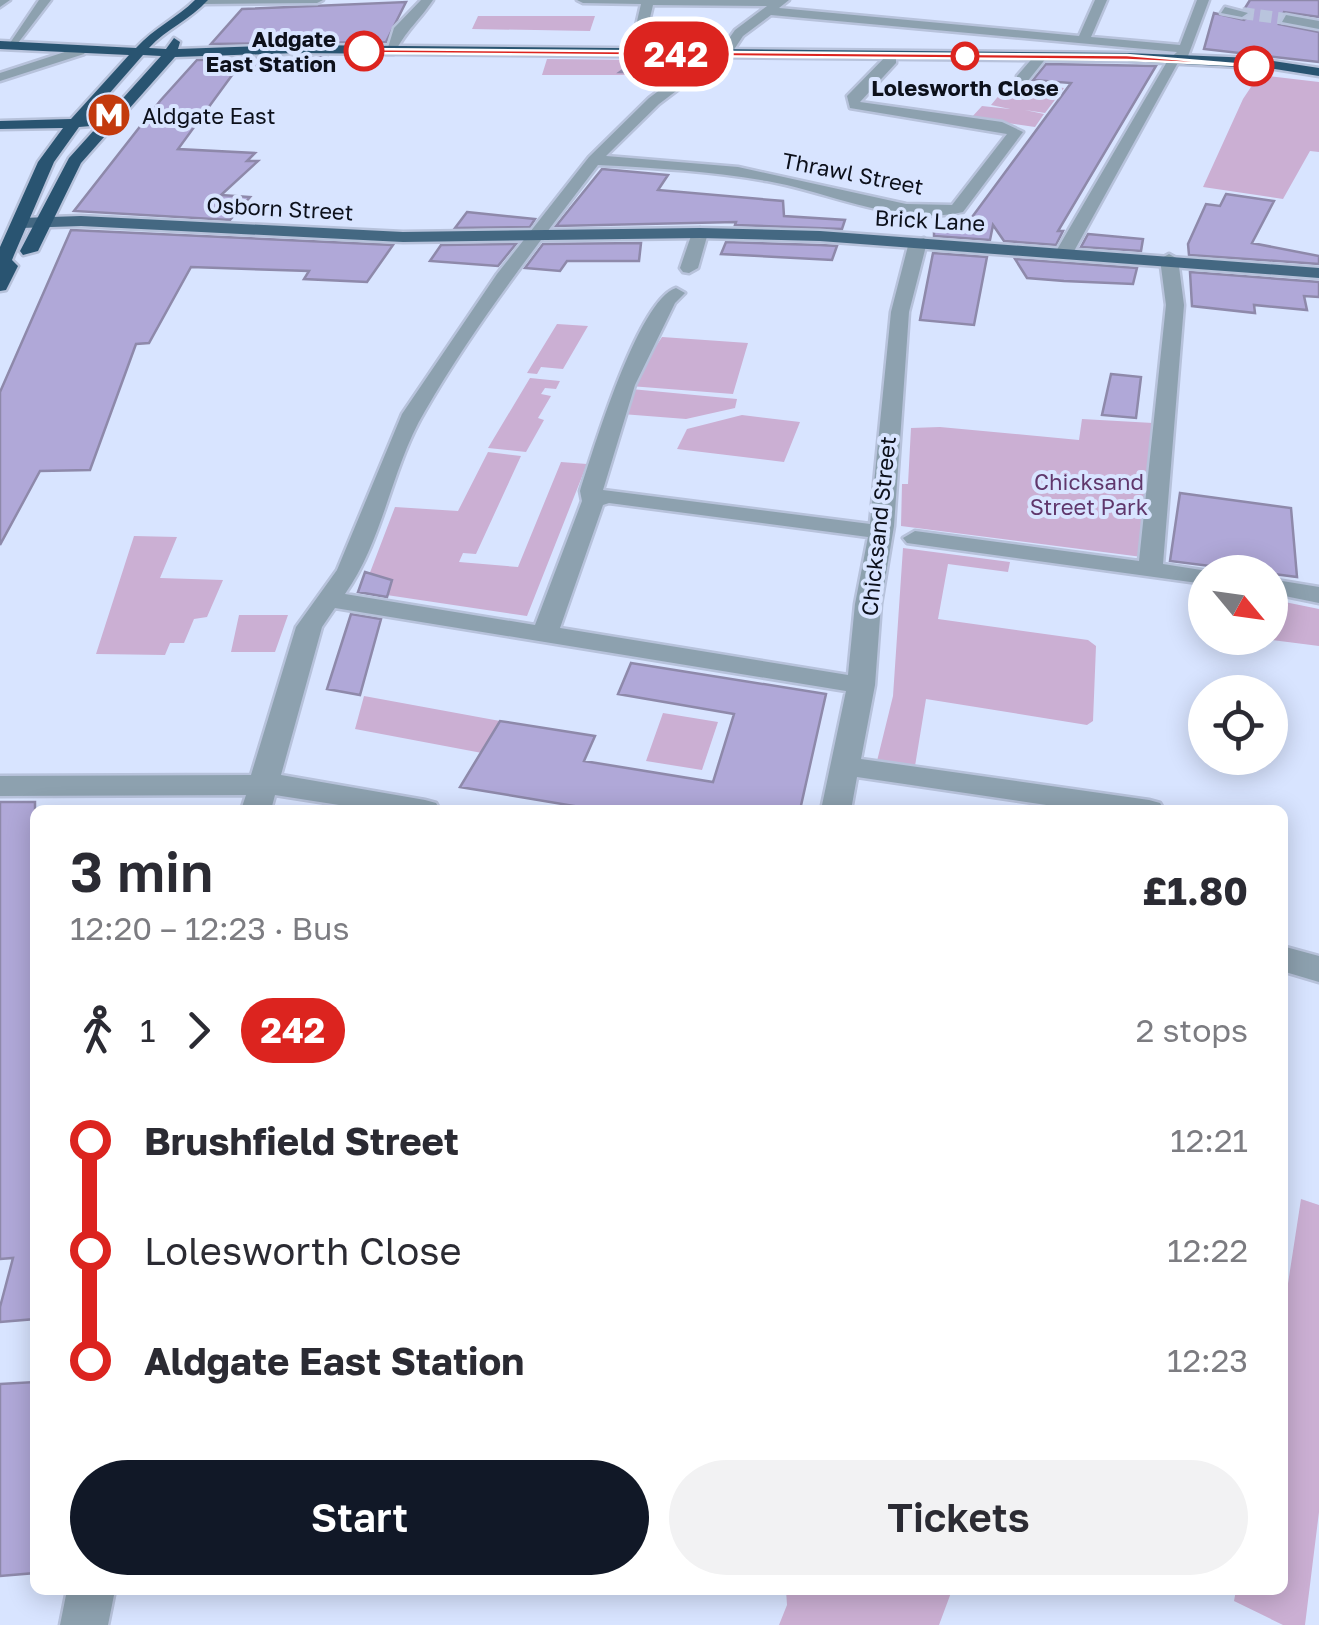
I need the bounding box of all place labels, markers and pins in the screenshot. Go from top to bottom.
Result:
place label: Aldgate East Station [206,25,336,77]
marker: Aldgate East Station [345,32,383,70]
marker: Lolesworth Close [952,43,978,69]
unlabelled marker [1235,47,1273,85]
place label: Lolesworth Close [871,74,1059,101]
metro station icon: Aldgate East [86,92,132,138]
place label: Aldgate East [142,102,276,129]

